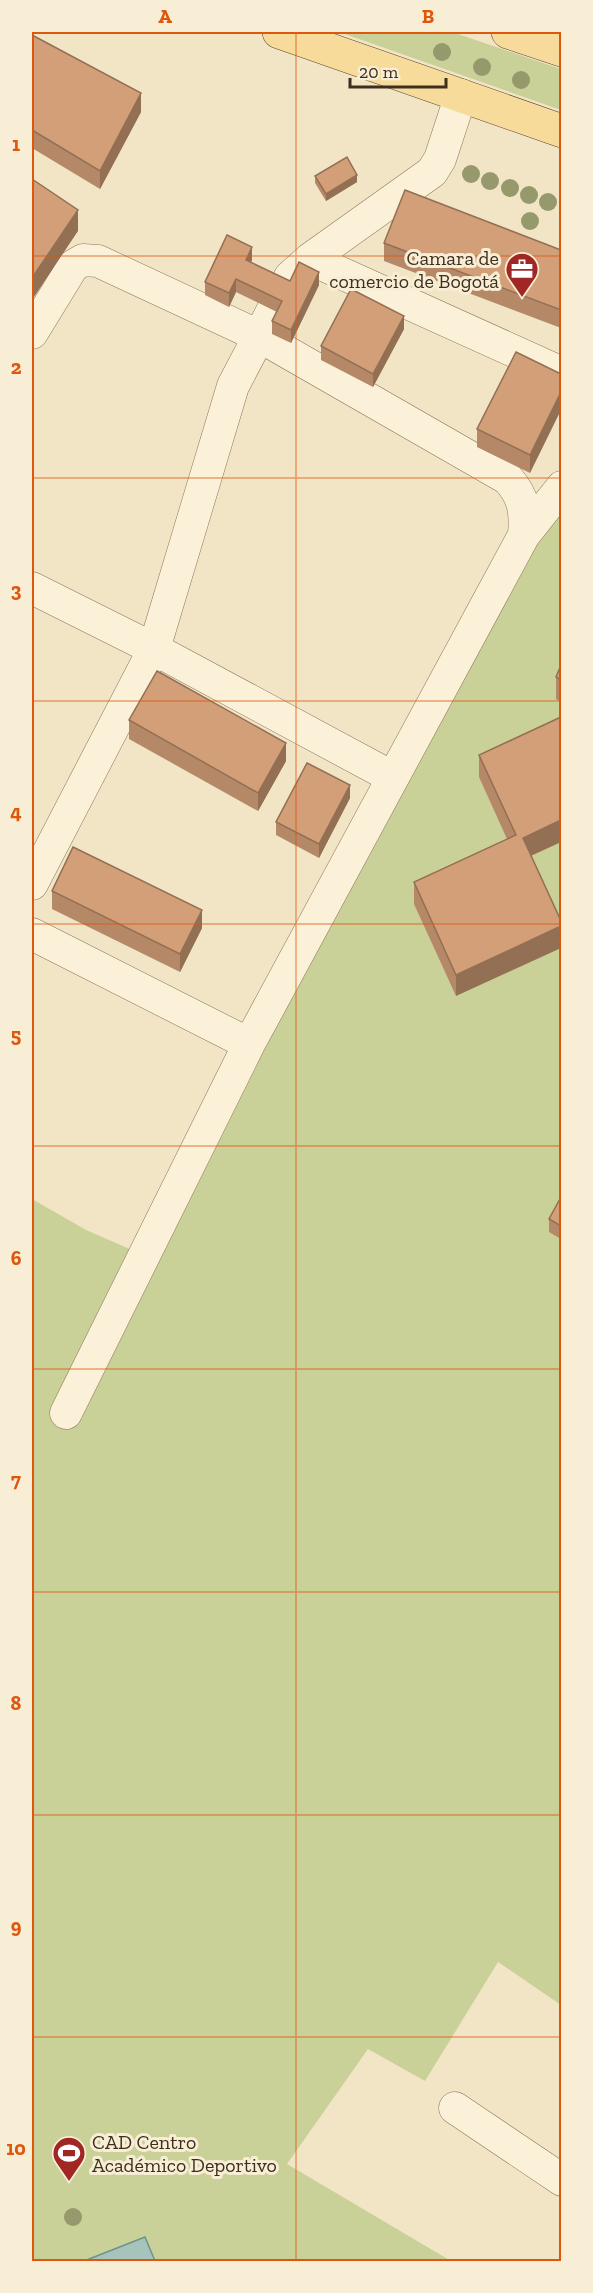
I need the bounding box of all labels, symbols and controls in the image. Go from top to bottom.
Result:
text: A [158,4,172,28]
text: B [422,4,434,28]
scale bar [350,51,446,89]
text: 20 m [359,61,399,83]
text: 1 [12,132,20,156]
place label: Camara de comercio de Bogotá [329,246,499,293]
office icon: Camara de comercio de Bogotá [504,251,540,298]
text: 2 [11,355,22,379]
text: 3 [11,578,22,602]
text: 4 [10,800,22,824]
text: 5 [11,1023,21,1047]
text: 6 [11,1246,22,1270]
text: 7 [11,1468,21,1492]
text: 8 [11,1691,22,1715]
text: 9 [11,1914,22,1938]
place label: CAD Centro Académico Deportivo [92,2130,277,2177]
sports icon: CAD Centro Académico Deportivo [51,2135,87,2182]
text: 10 [6,2136,26,2160]

